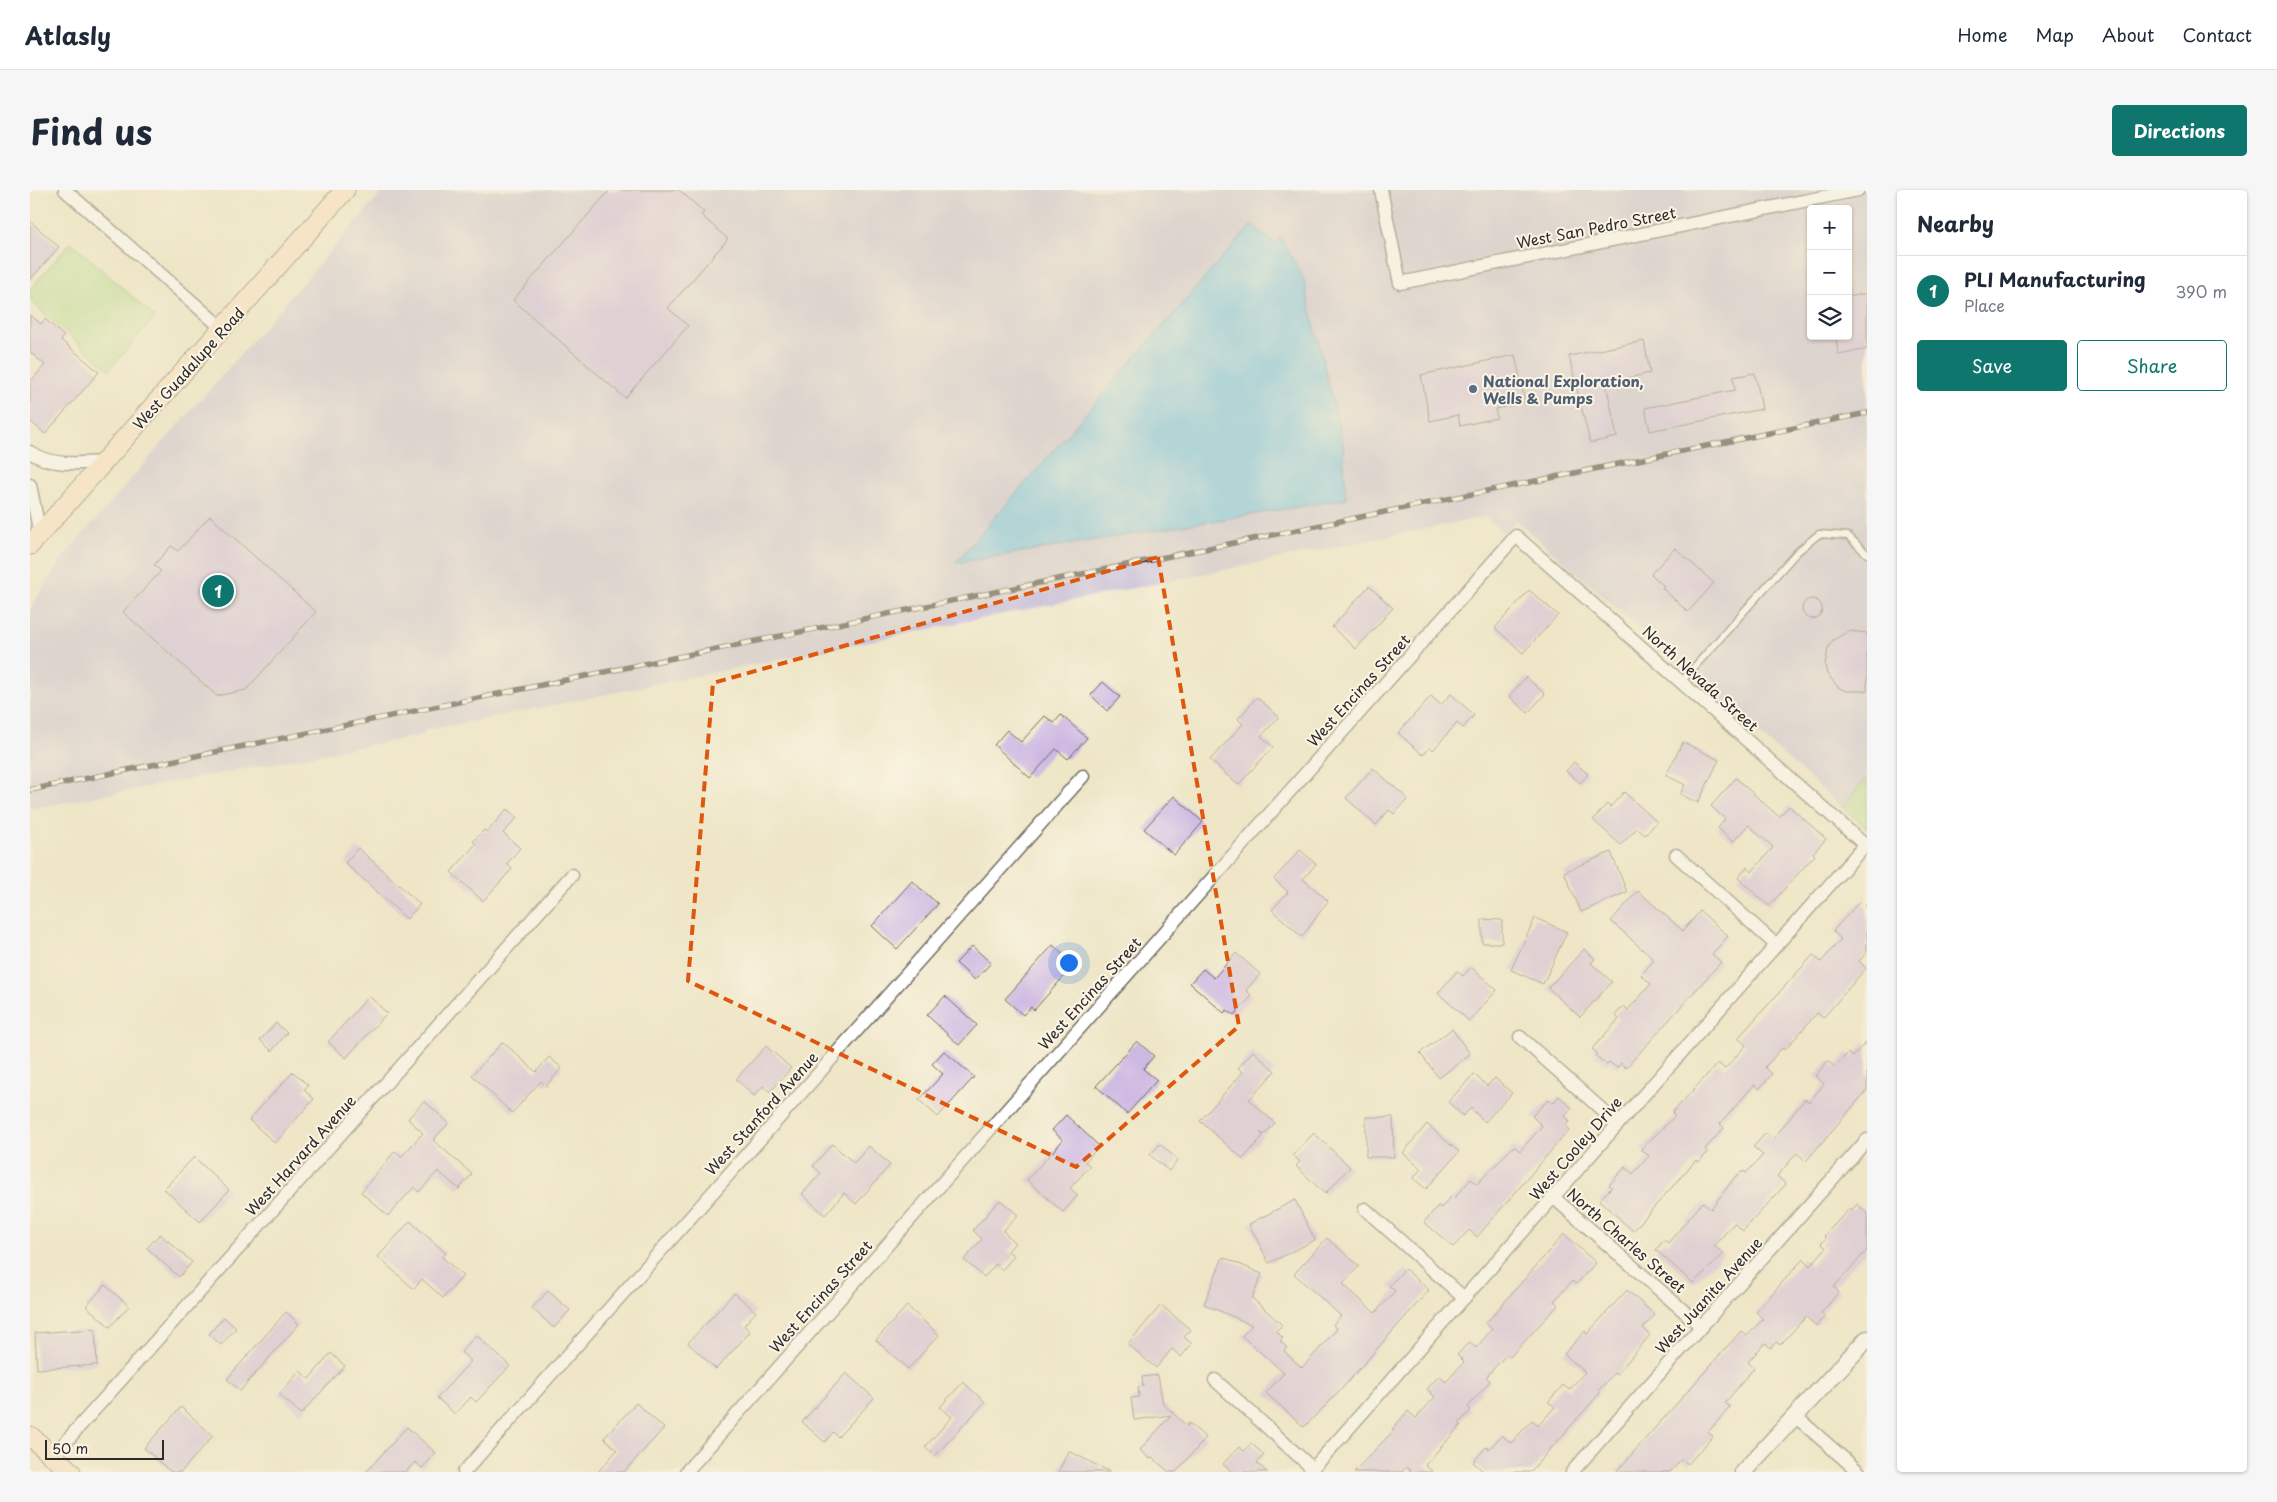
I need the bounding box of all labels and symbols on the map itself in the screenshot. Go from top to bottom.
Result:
street label: West San Pedro Street [1514,200,1678,254]
street label: West Guadalupe Road [127,302,249,434]
place label: National Exploration, Wells & Pumps [1483,369,1644,409]
marker: National Exploration, Wells & Pumps [1467,383,1479,395]
pin: 1 [202,572,234,610]
street label: North Nevada Street [1638,620,1764,736]
street label: West Encinas Street [1301,629,1415,751]
street label: West Encinas Street [1032,932,1146,1054]
your location [1056,950,1082,976]
street label: West Stanford Avenue [699,1046,823,1180]
street label: West Harvard Avenue [239,1089,361,1221]
street label: West Cooley Drive [1523,1091,1627,1205]
street label: North Charles Street [1563,1182,1691,1298]
street label: West Juanita Avenue [1649,1231,1767,1359]
street label: West Encinas Street [763,1235,877,1357]
scale bar [45,1437,164,1460]

